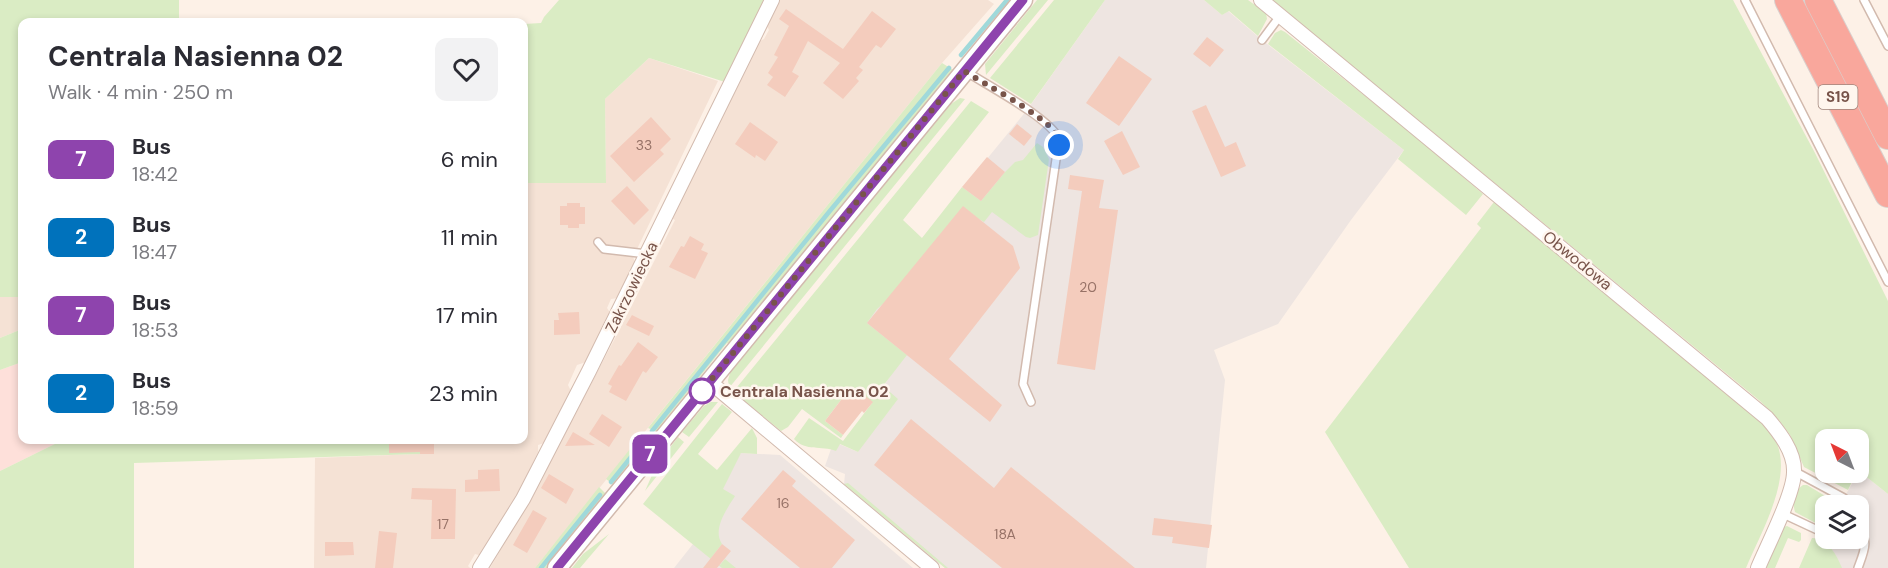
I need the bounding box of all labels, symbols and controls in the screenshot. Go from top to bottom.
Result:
text: Centrala Nasienna 02 [48,38,343,75]
button: heart [435,38,498,101]
text: Walk · 4 min · 250 m [48,79,233,105]
road number: S19 [1818,85,1858,109]
your location [1044,130,1074,160]
text: Bus [132,132,171,161]
house number: 33 [636,136,652,154]
text: 7 [75,145,87,173]
text: 6 min [441,145,498,174]
text: 18:42 [132,161,178,187]
text: Bus [132,210,171,239]
text: 2 [75,223,87,251]
text: 11 min [441,223,498,252]
street label: Obwodowa [1539,226,1617,295]
street label: Zakrzowiecka [600,238,663,336]
text: 18:47 [132,239,177,265]
house number: 20 [1079,278,1097,296]
text: Bus [132,288,171,317]
text: 7 [75,301,87,329]
text: 17 min [436,301,498,330]
text: 18:53 [132,317,178,343]
text: Bus [132,366,171,395]
marker: Centrala Nasienna 02 [689,378,715,404]
text: 2 [75,379,87,407]
text: 23 min [429,379,498,408]
place label: Centrala Nasienna 02 [720,381,888,402]
text: 18:59 [132,395,179,421]
north arrow [1815,429,1869,483]
map controls [1815,429,1869,549]
line badge: 7 [630,434,670,474]
text: 7 [644,440,656,468]
house number: 16 [776,494,790,512]
button: layers [1815,495,1869,549]
house number: 17 [437,515,449,533]
house number: 18A [994,525,1016,543]

